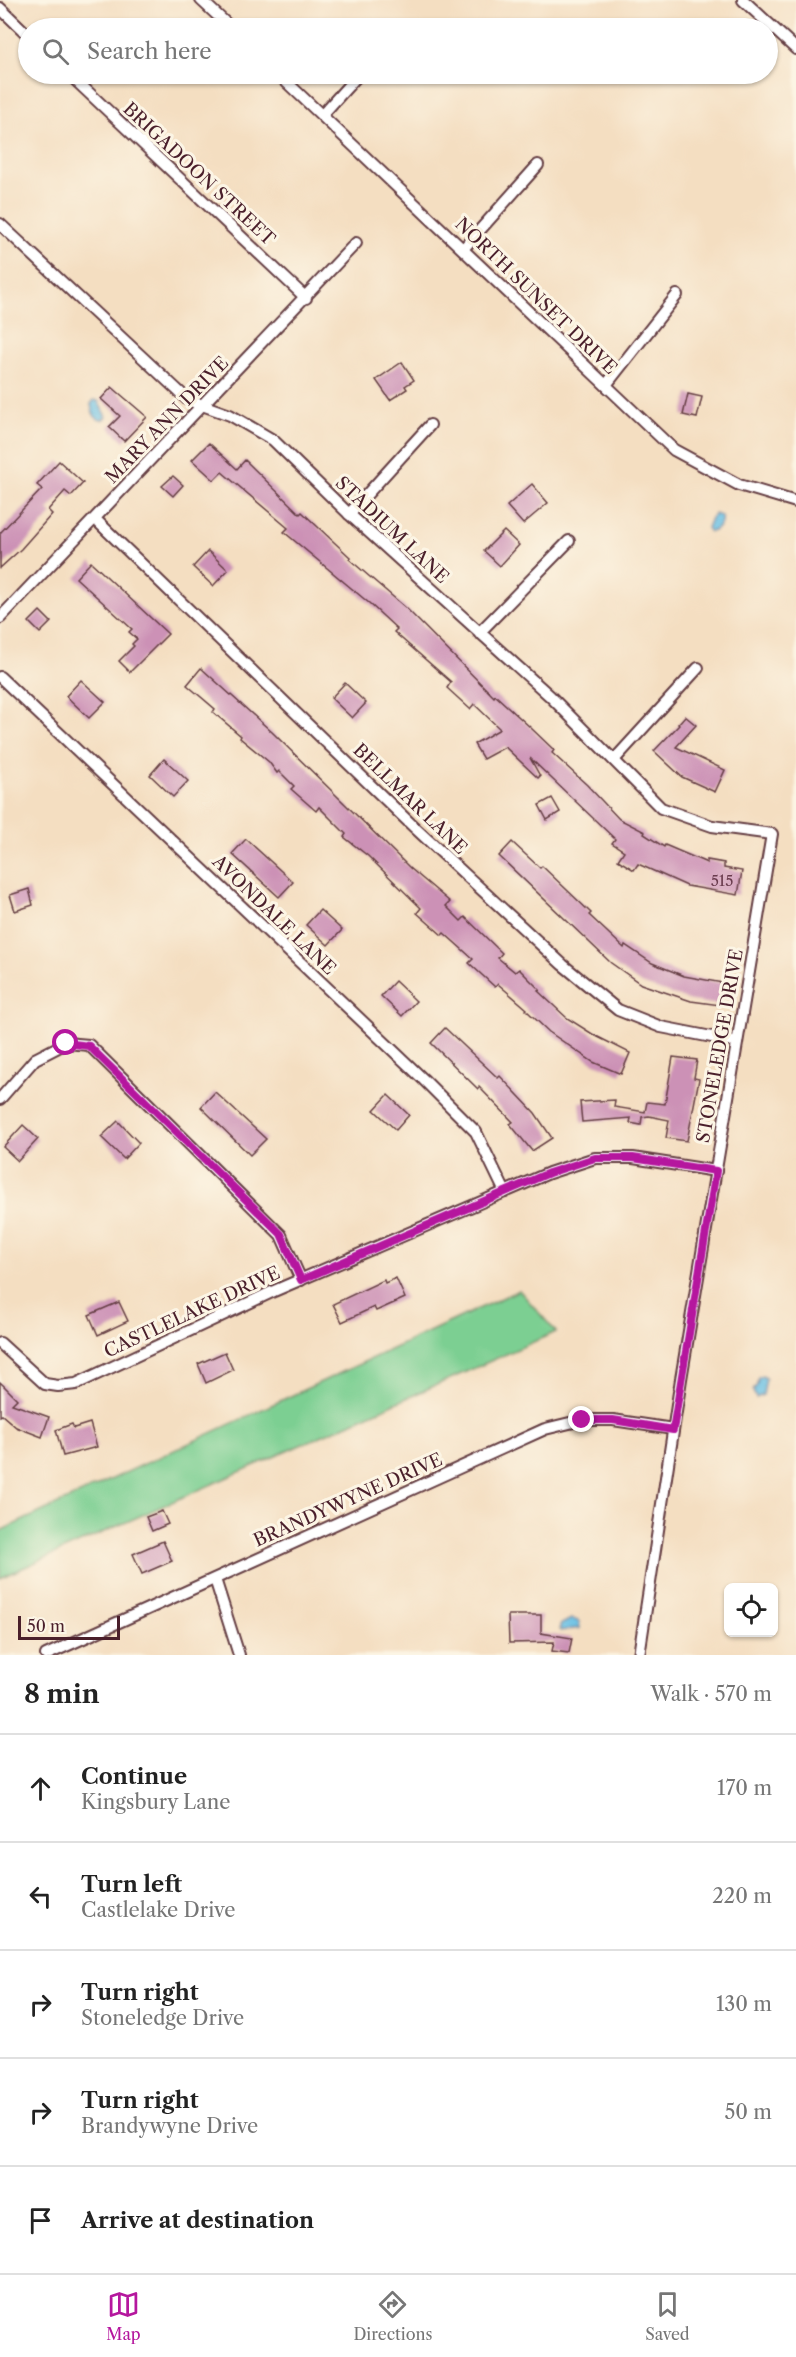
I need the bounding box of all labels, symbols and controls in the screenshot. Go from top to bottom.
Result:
search box [18,18,778,84]
icon: search [39,35,72,68]
text: Search here [87,38,212,65]
street label: BRIGADOON STREET [119,98,280,250]
street label: NORTH SUNSET DRIVE [451,213,621,379]
street label: MARY ANN DRIVE [101,352,233,488]
street label: STADIUM LANE [331,472,453,588]
street label: BELLMAR LANE [349,739,471,859]
street label: AVONDALE LANE [207,850,340,979]
house number: 515 [711,871,733,890]
street label: STONELEDGE DRIVE [692,947,748,1145]
route start [52,1029,78,1055]
street label: CASTLELAKE DRIVE [100,1262,284,1362]
route end [568,1406,594,1432]
street label: BRANDYWYNE DRIVE [250,1448,446,1552]
map controls [724,1583,778,1637]
button: locate [724,1583,778,1637]
scale bar [18,1613,120,1640]
text: 50 m [27,1616,65,1636]
text: 8 min [24,1678,100,1710]
text: Walk · 570 m [651,1682,772,1706]
text: Continue [81,1763,187,1790]
icon: ahead [24,1772,57,1805]
text: 170 m [717,1776,772,1800]
text: Kingsbury Lane [81,1790,230,1814]
text: Turn left [81,1871,182,1898]
icon: left [24,1880,57,1913]
text: 220 m [712,1884,772,1908]
text: Castlelake Drive [81,1898,236,1922]
text: Turn right [81,1979,199,2006]
icon: right [24,1988,57,2021]
text: 130 m [716,1992,772,2016]
text: Stoneledge Drive [81,2006,244,2030]
text: Turn right [81,2087,199,2114]
icon: right [24,2096,57,2129]
text: 50 m [725,2100,772,2124]
text: Brandywyne Drive [81,2114,258,2138]
icon: arrive [24,2204,57,2237]
text: Arrive at destination [81,2207,314,2234]
tab: Map [106,2288,141,2344]
tab: Directions [353,2288,432,2344]
tab: Saved [645,2288,690,2344]

